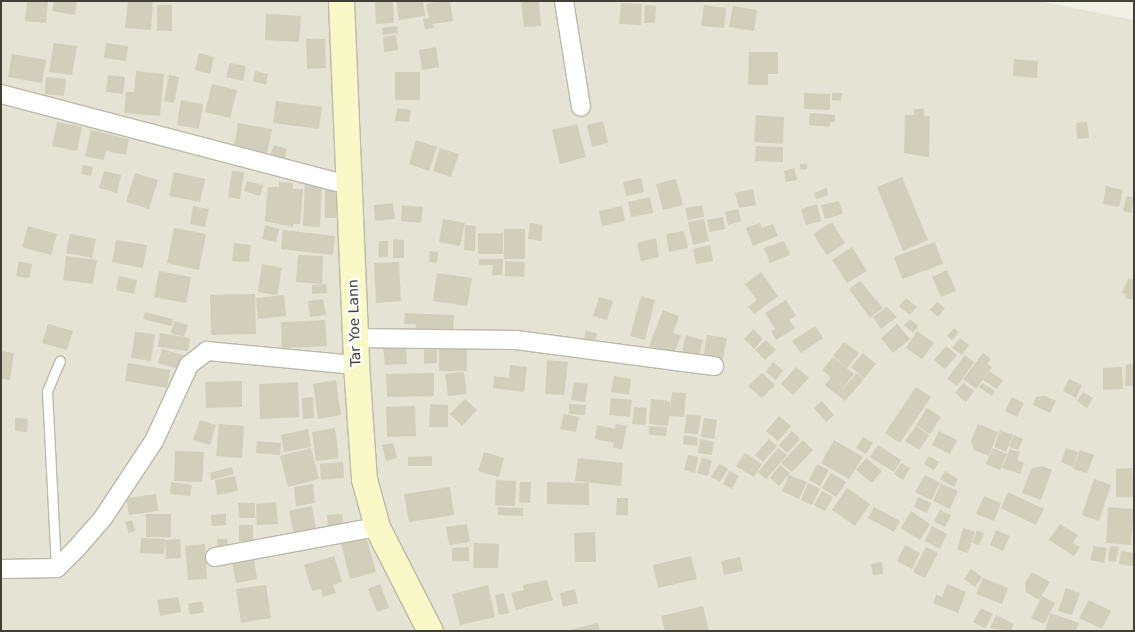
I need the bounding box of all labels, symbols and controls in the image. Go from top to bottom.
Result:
street label: Tar Yoe Lann [344,279,364,367]

